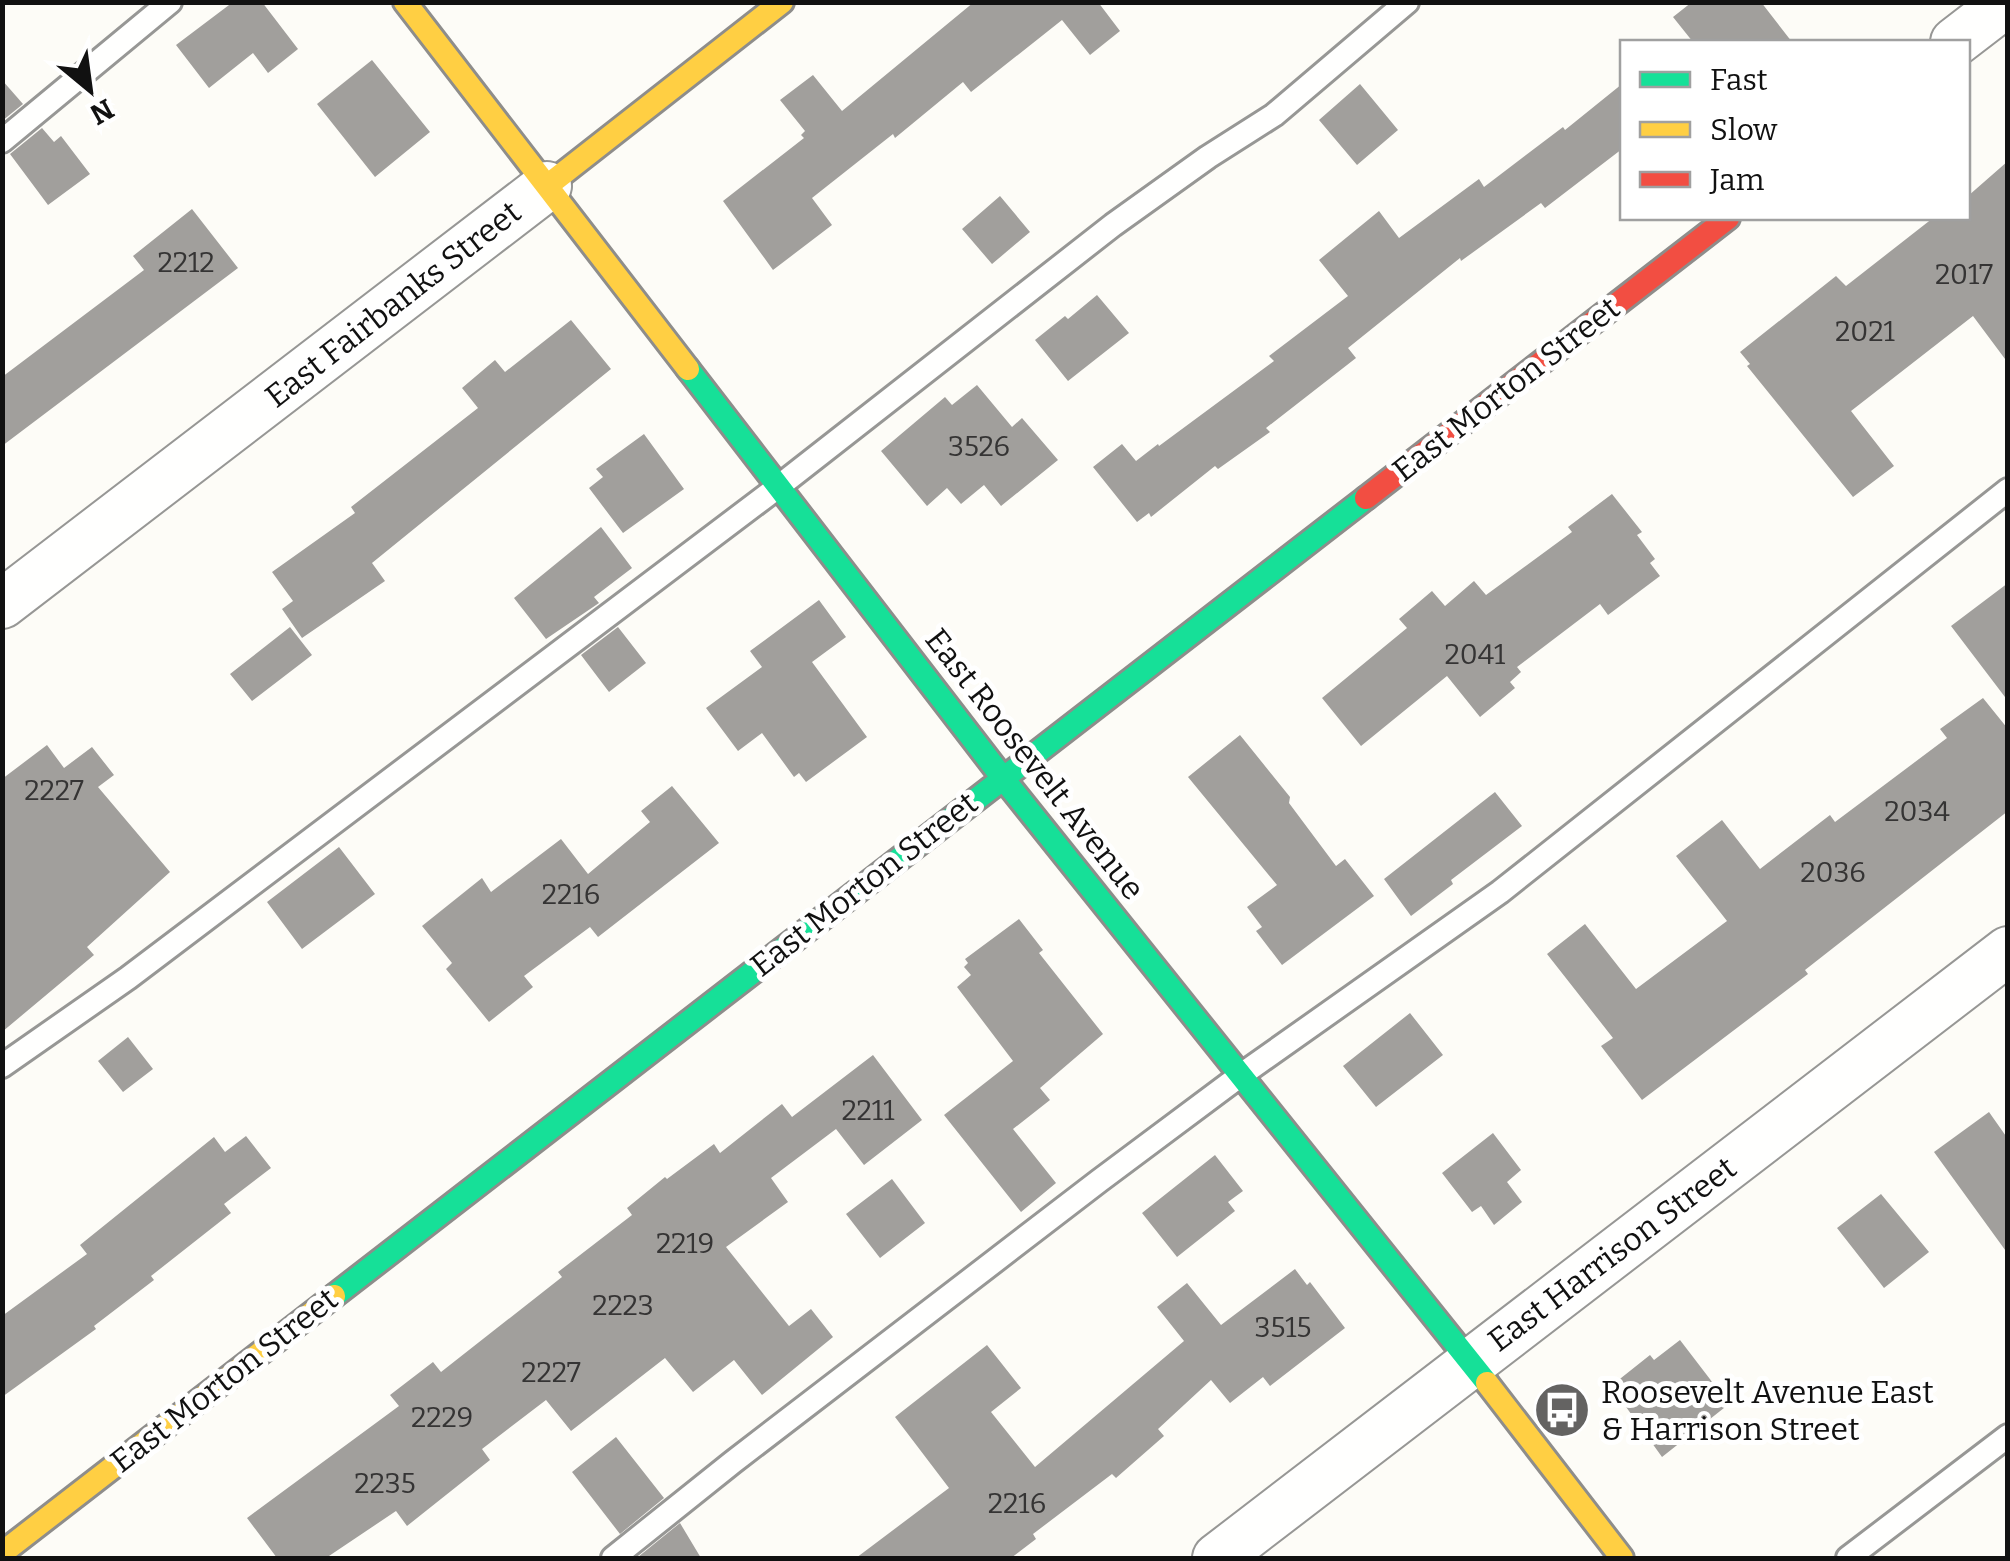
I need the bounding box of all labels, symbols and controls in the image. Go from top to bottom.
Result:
north arrow [40,40,140,140]
legend [1620,40,1970,220]
text: Fast [1710,62,1768,98]
text: N [84,92,119,131]
text: Slow [1710,112,1778,148]
text: Jam [1709,162,1765,198]
street label: East Fairbanks Street [258,192,528,415]
house number: 2212 [157,246,215,279]
house number: 2017 [1935,258,1993,291]
street label: East Morton Street [1385,288,1627,489]
house number: 2021 [1835,315,1896,348]
house number: 3526 [948,430,1010,463]
street label: East Roosevelt Avenue [918,621,1152,907]
house number: 2041 [1445,638,1506,671]
house number: 2227 [24,774,84,807]
street label: East Morton Street [743,783,985,984]
house number: 2034 [1884,795,1950,828]
house number: 2036 [1800,856,1866,889]
house number: 2216 [542,878,600,911]
house number: 2211 [841,1094,895,1127]
street label: East Harrison Street [1481,1148,1744,1360]
house number: 2219 [656,1227,714,1260]
street label: East Morton Street [103,1279,345,1480]
house number: 2223 [592,1289,654,1322]
house number: 3515 [1255,1311,1311,1344]
house number: 2227 [521,1356,581,1389]
place label: Roosevelt Avenue East & Harrison Street [1601,1373,1934,1448]
bus stop icon: Roosevelt Avenue East & Harrison Street [1532,1380,1592,1440]
house number: 2229 [411,1401,473,1434]
house number: 2235 [354,1467,416,1500]
house number: 2216 [988,1487,1046,1520]

